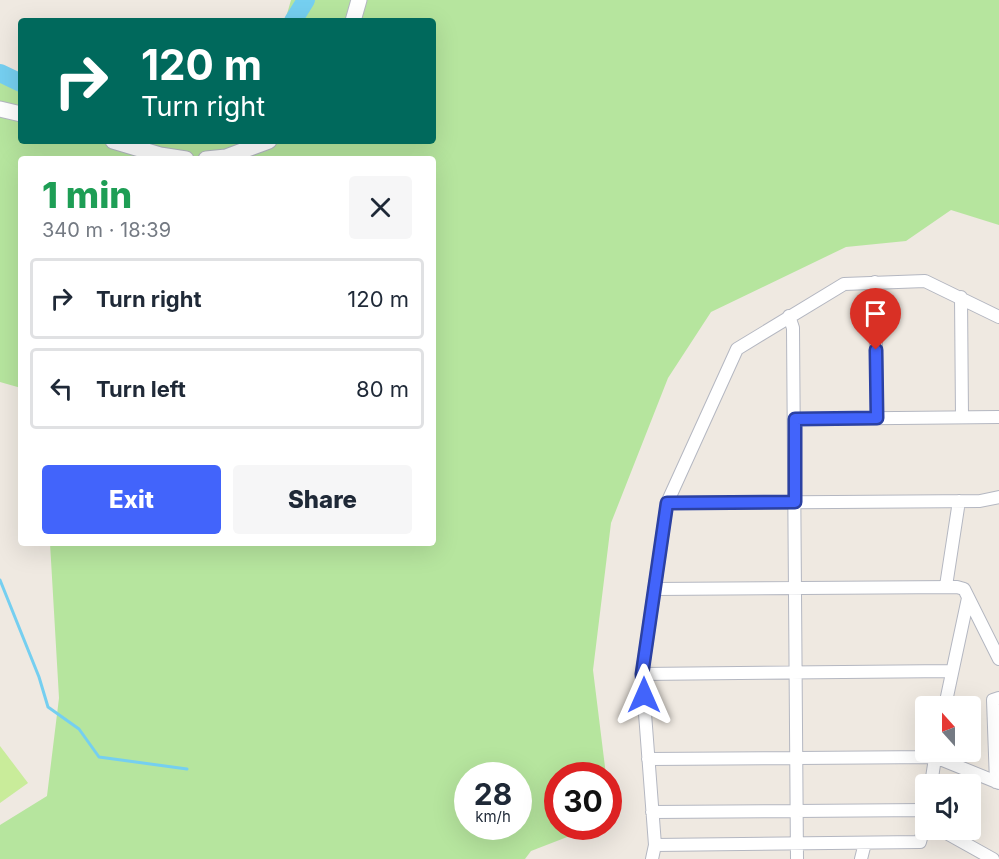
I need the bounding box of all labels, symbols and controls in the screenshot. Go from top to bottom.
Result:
text: 120 m [141,39,262,90]
icon: right [42,42,120,120]
text: Turn right [141,90,265,123]
text: 1 min [42,173,132,217]
button: close [349,176,412,239]
text: 340 m · 18:39 [42,218,171,242]
icon: right [45,282,78,315]
text: Turn right [96,286,202,312]
text: 120 m [347,286,409,312]
pin [850,288,901,350]
icon: arrive [859,297,892,330]
icon: left [45,372,78,405]
text: Turn left [96,376,186,402]
text: 80 m [356,376,409,402]
button: Exit [42,465,221,534]
button: Share [233,465,412,534]
position arrow [612,663,676,727]
north arrow [915,696,981,762]
map controls [915,696,981,840]
speed limit sign: 30 [544,762,622,840]
button: sound [915,774,981,840]
text: 28 [474,776,512,812]
text: km/h [475,807,511,826]

